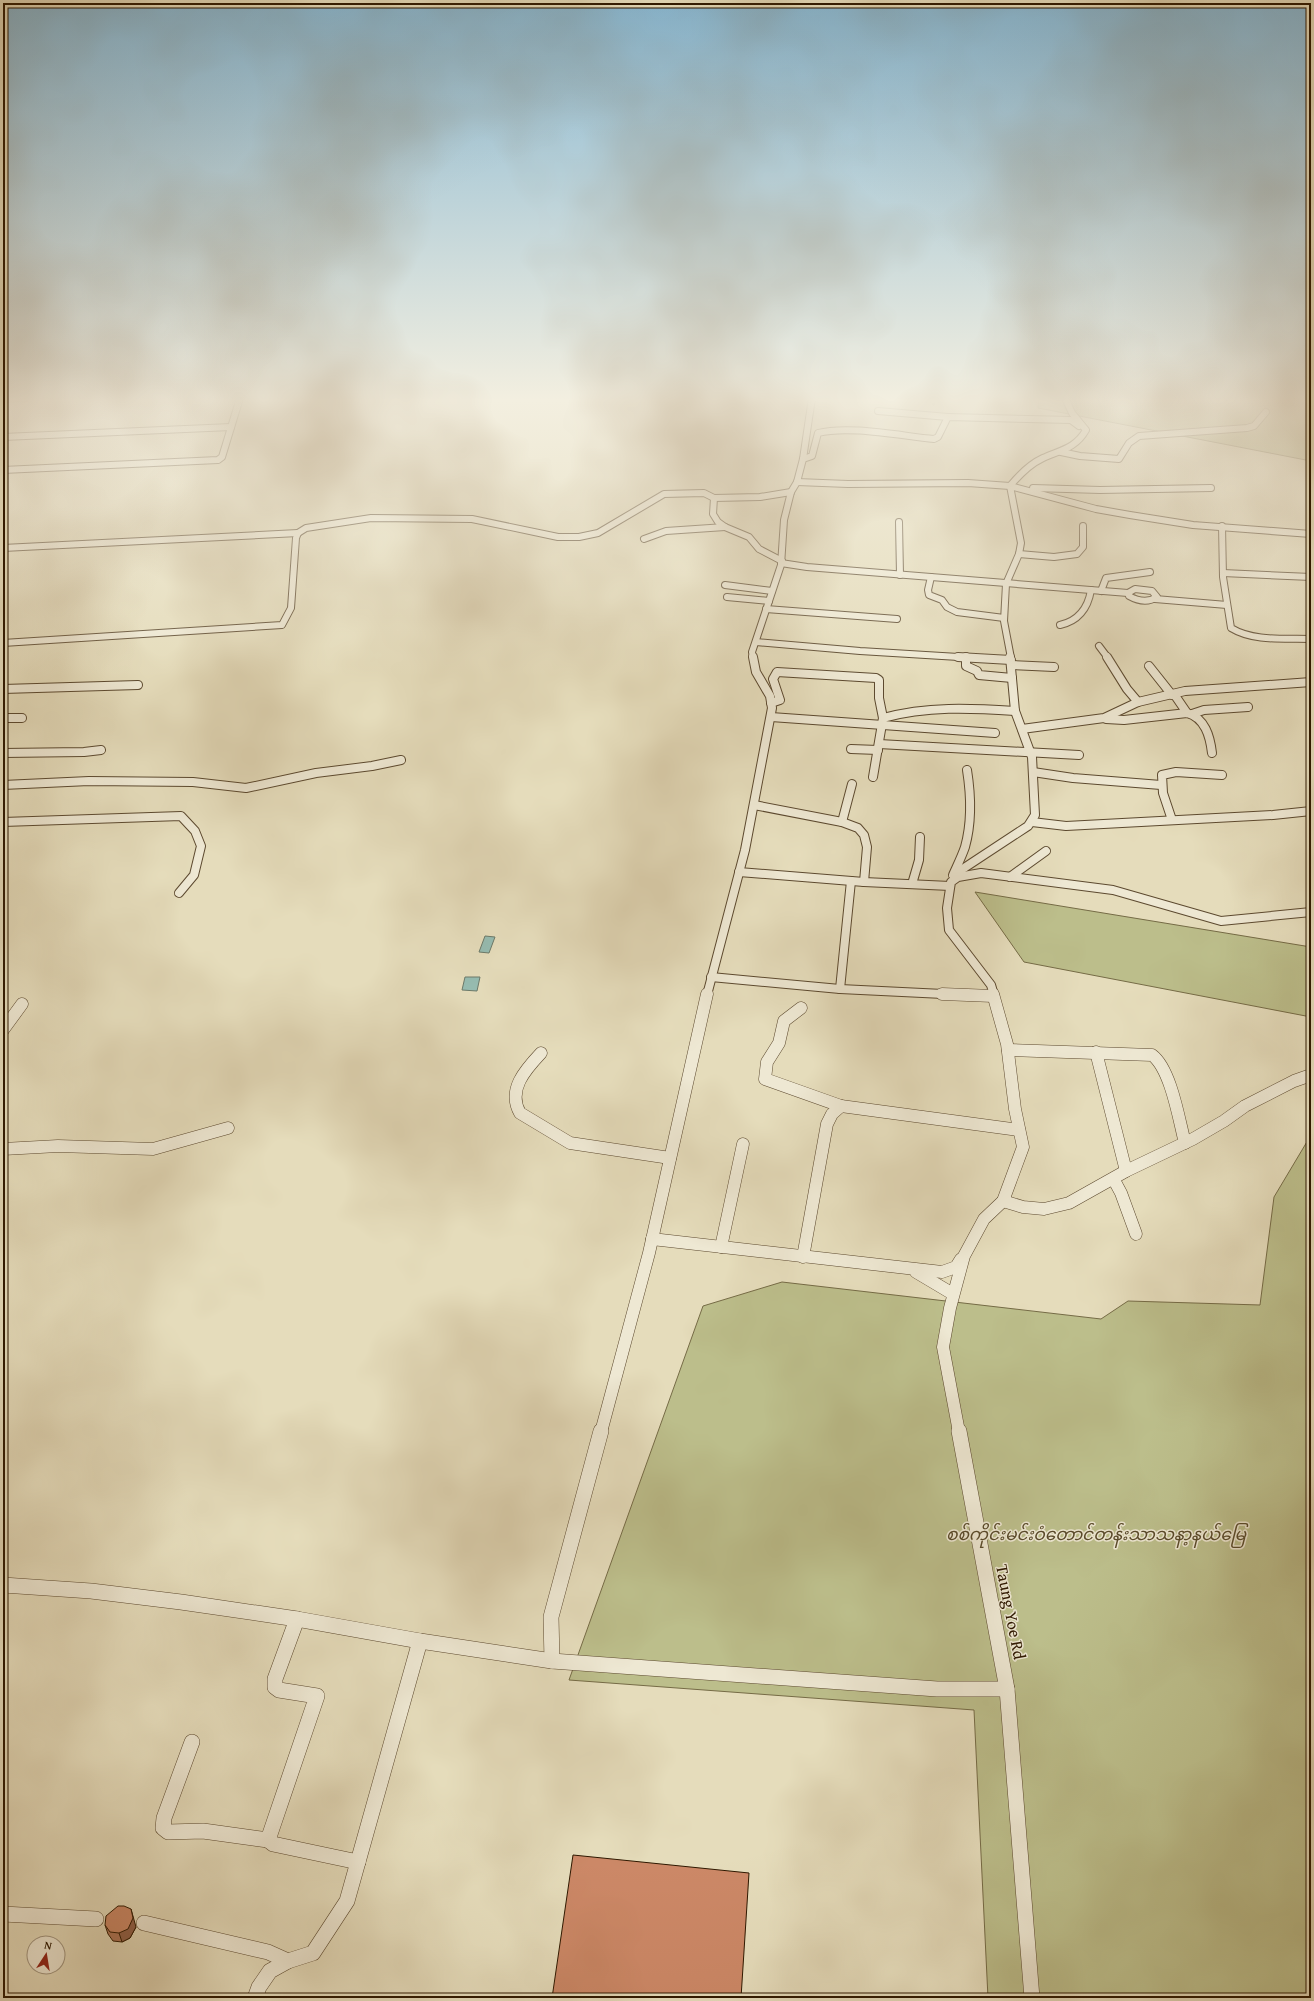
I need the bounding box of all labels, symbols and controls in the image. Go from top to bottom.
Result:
park label: စစ်ကိုင်းမင်းဝံတောင်တန်းသာသနာ့နယ်မြေ [946,1521,1249,1548]
street label: Taung Yoe Rd [990,1562,1033,1662]
north arrow [26,1935,66,1975]
text: N [43,1937,54,1954]

